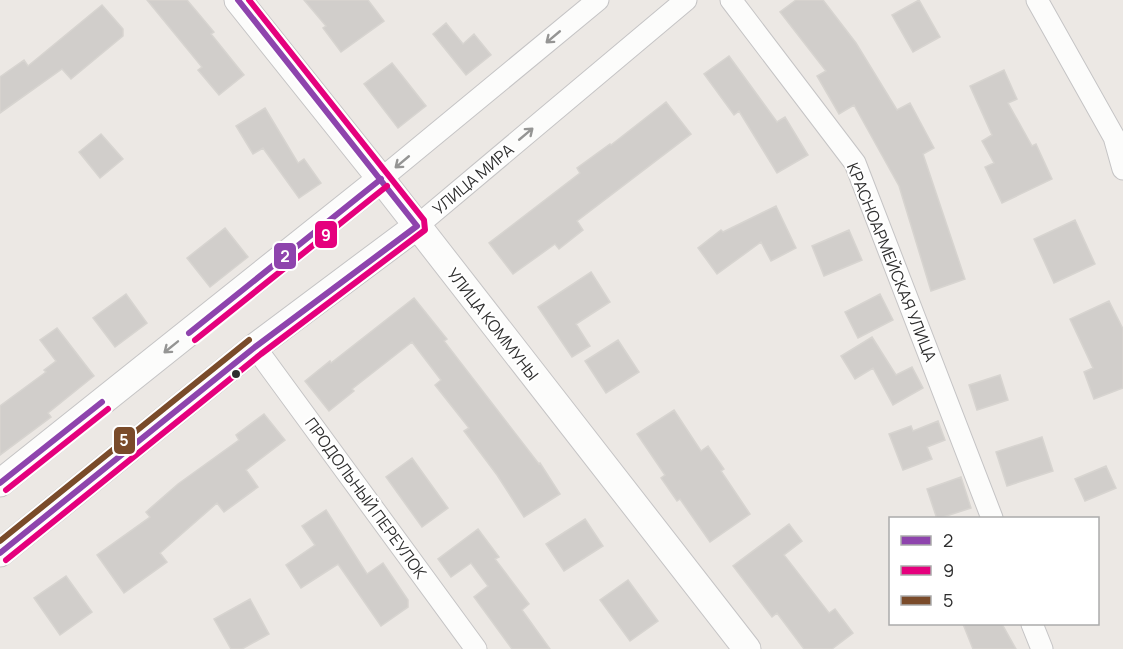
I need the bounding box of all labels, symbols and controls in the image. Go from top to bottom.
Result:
one-way arrow [545,31,561,44]
one-way arrow [518,128,534,141]
street label: УЛИЦА МИРА [428,139,518,219]
one-way arrow [394,155,410,168]
street label: КРАСНОАРМЕЙСКАЯ УЛИЦА [842,159,942,365]
line badge: 9 [314,220,338,249]
text: 9 [321,224,331,246]
line badge: 2 [273,242,297,270]
text: 2 [280,245,290,267]
street label: УЛИЦА КОММУНЫ [442,263,544,385]
one-way arrow [163,340,179,353]
unlabelled marker [230,368,242,380]
street label: ПРОДОЛЬНЫЙ ПЕРЕУЛОК [300,413,432,583]
line badge: 5 [113,426,136,455]
text: 5 [119,429,129,451]
legend [889,517,1099,625]
text: 2 [943,528,953,552]
text: 9 [943,558,954,582]
text: 5 [943,588,953,612]

